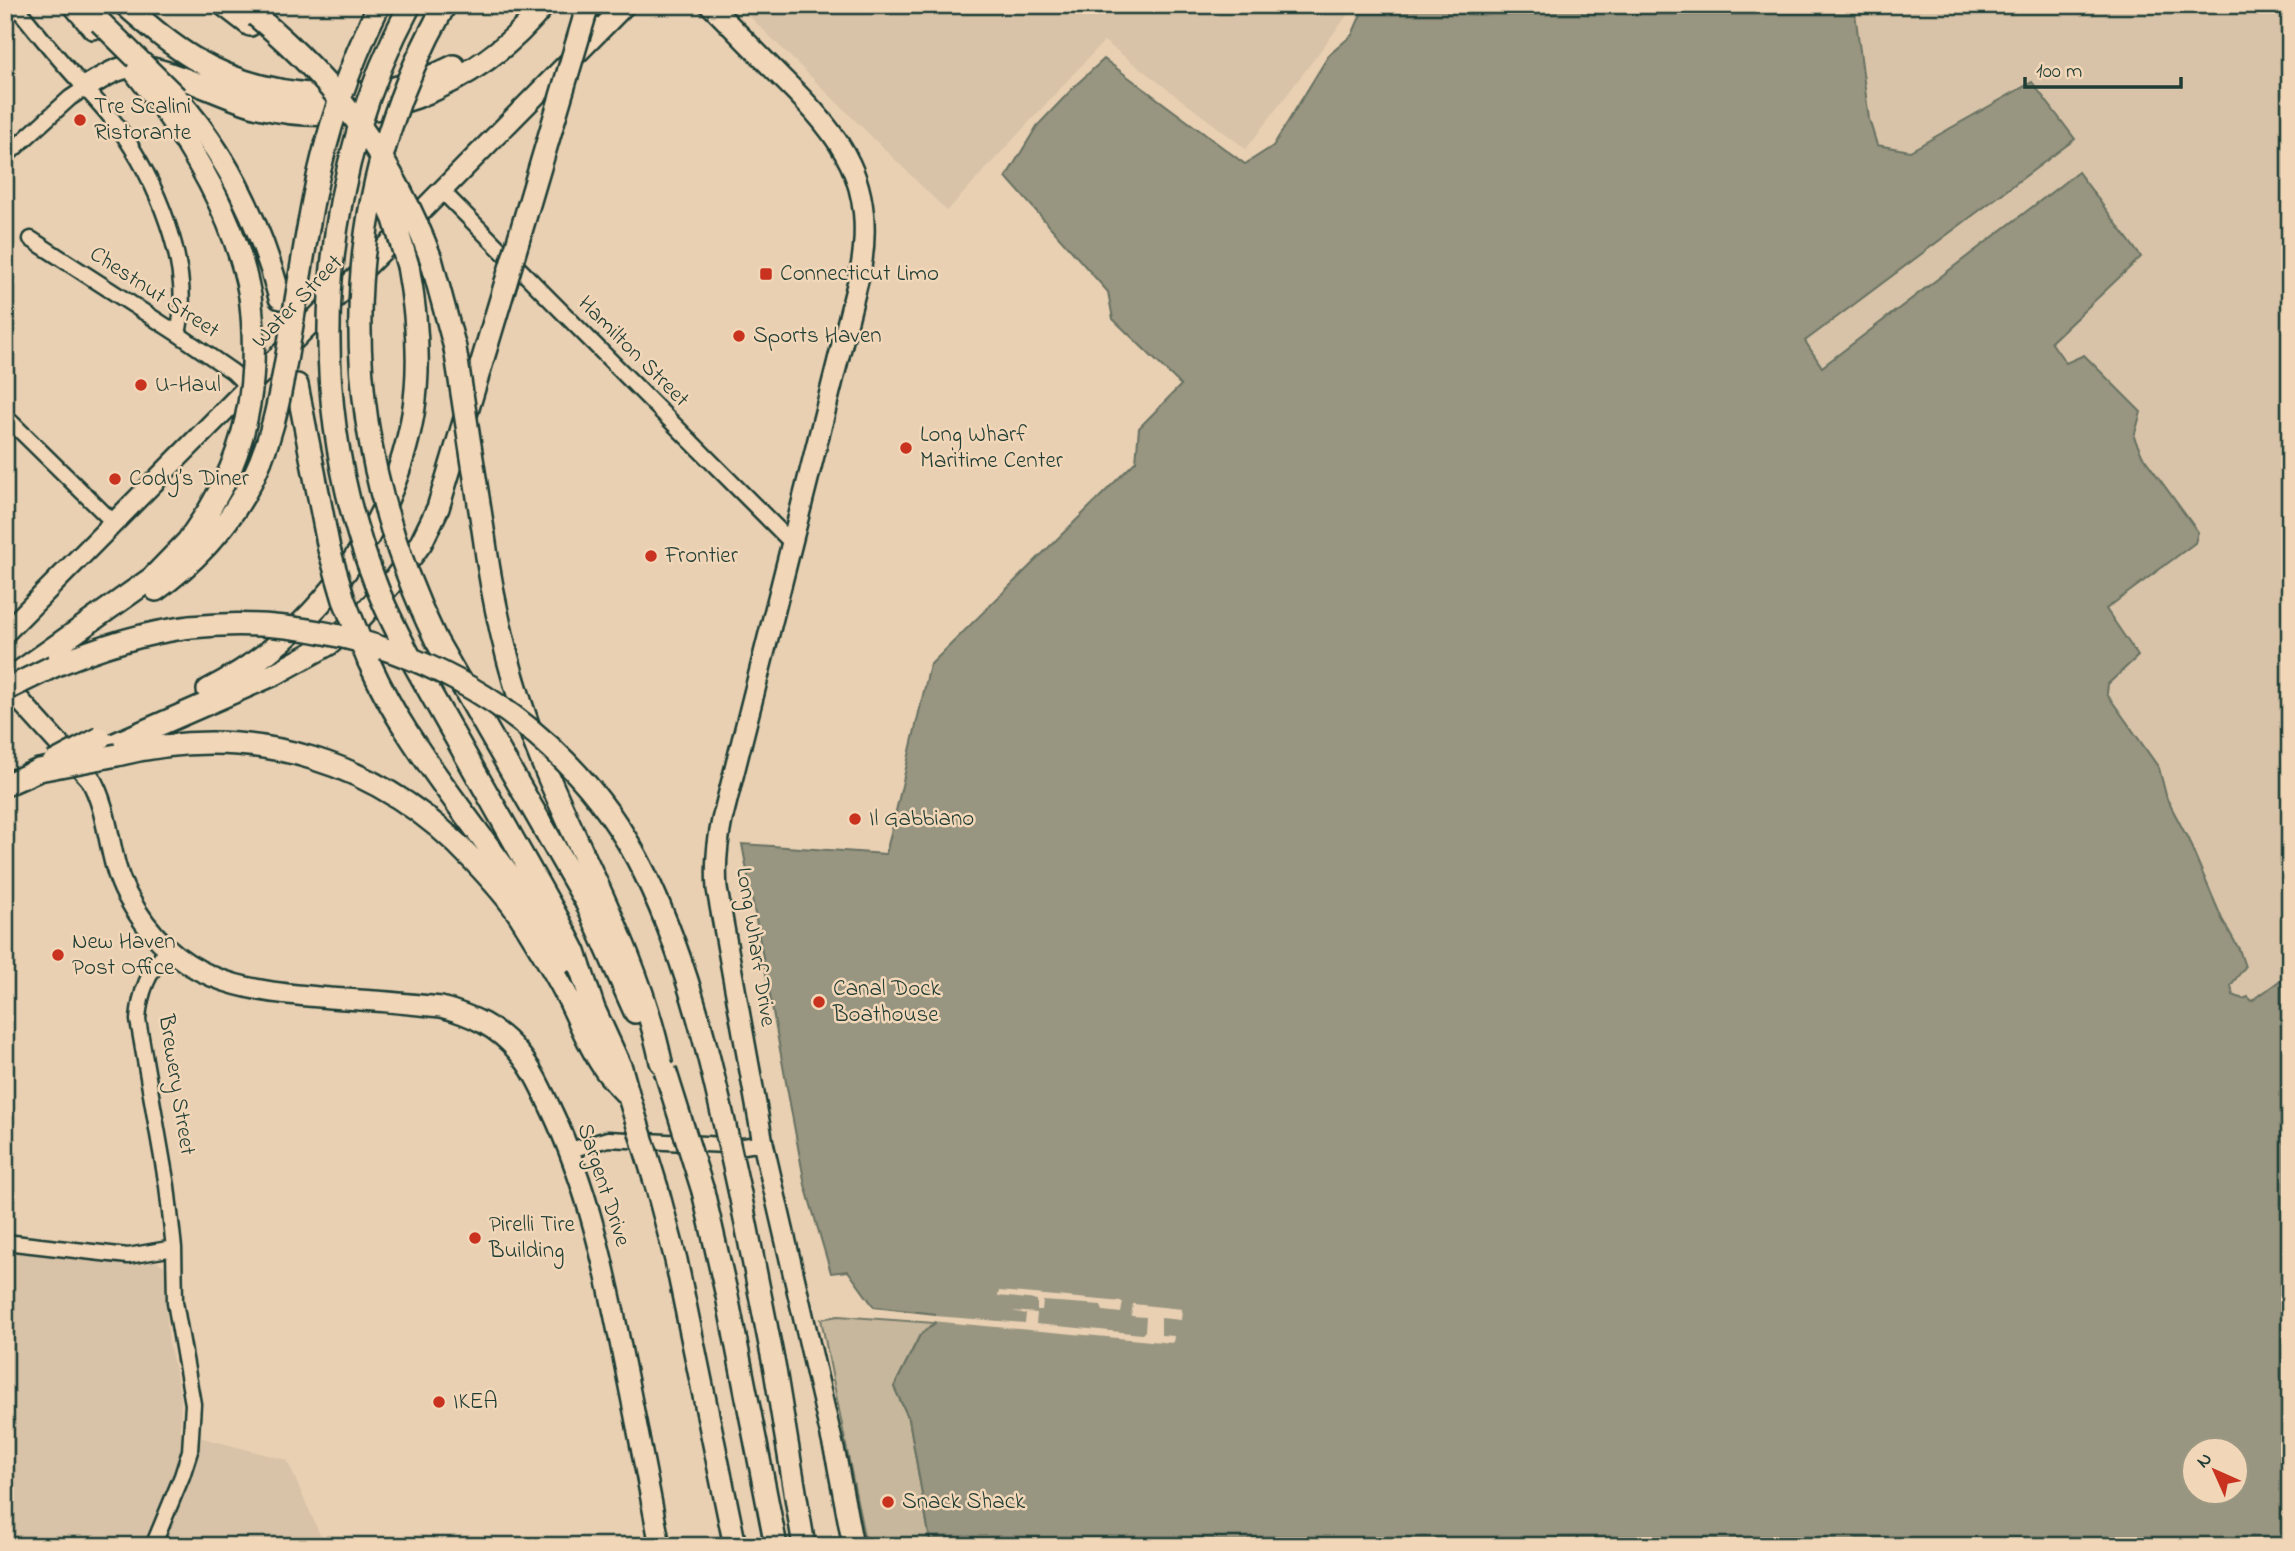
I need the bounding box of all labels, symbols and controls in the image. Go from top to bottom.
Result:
scale bar [2025,46,2181,90]
text: 100 m [2036,57,2082,87]
place label: Tre Scalini Ristorante [94,91,192,150]
marker: Tre Scalini Ristorante [72,112,88,128]
street label: Chestnut Street [82,239,226,348]
street label: Water Street [245,248,351,356]
place label: Connecticut Limo [780,258,939,291]
marker: Connecticut Limo [758,266,774,282]
street label: Hamilton Street [570,289,697,416]
place label: Sports Haven [753,320,882,353]
marker: Sports Haven [731,328,747,344]
place label: U-Haul [155,369,221,402]
marker: U-Haul [133,377,149,393]
place label: Long Wharf Maritime Center [920,419,1064,478]
marker: Long Wharf Maritime Center [898,440,914,456]
place label: Cody’s Diner [129,463,250,498]
marker: Cody’s Diner [107,471,123,487]
place label: Frontier [664,540,739,573]
marker: Frontier [643,548,659,564]
place label: Il Gabbiano [869,803,974,836]
marker: Il Gabbiano [847,811,863,827]
street label: Long Wharf Drive [725,865,784,1030]
place label: New Haven Post Office [72,926,176,985]
marker: New Haven Post Office [50,947,66,963]
place label: Canal Dock Boathouse [832,973,941,1032]
marker: Canal Dock Boathouse [811,994,827,1010]
street label: Brewery Street [146,1011,203,1158]
street label: Sargent Drive [567,1119,639,1252]
place label: Pirelli Tire Building [488,1209,576,1269]
marker: Pirelli Tire Building [467,1230,483,1246]
place label: IKEA [453,1386,498,1419]
marker: IKEA [431,1394,447,1410]
north arrow [2180,1436,2250,1506]
text: N [2191,1447,2219,1475]
place label: Snack Shack [902,1486,1026,1519]
marker: Snack Shack [880,1494,896,1510]

